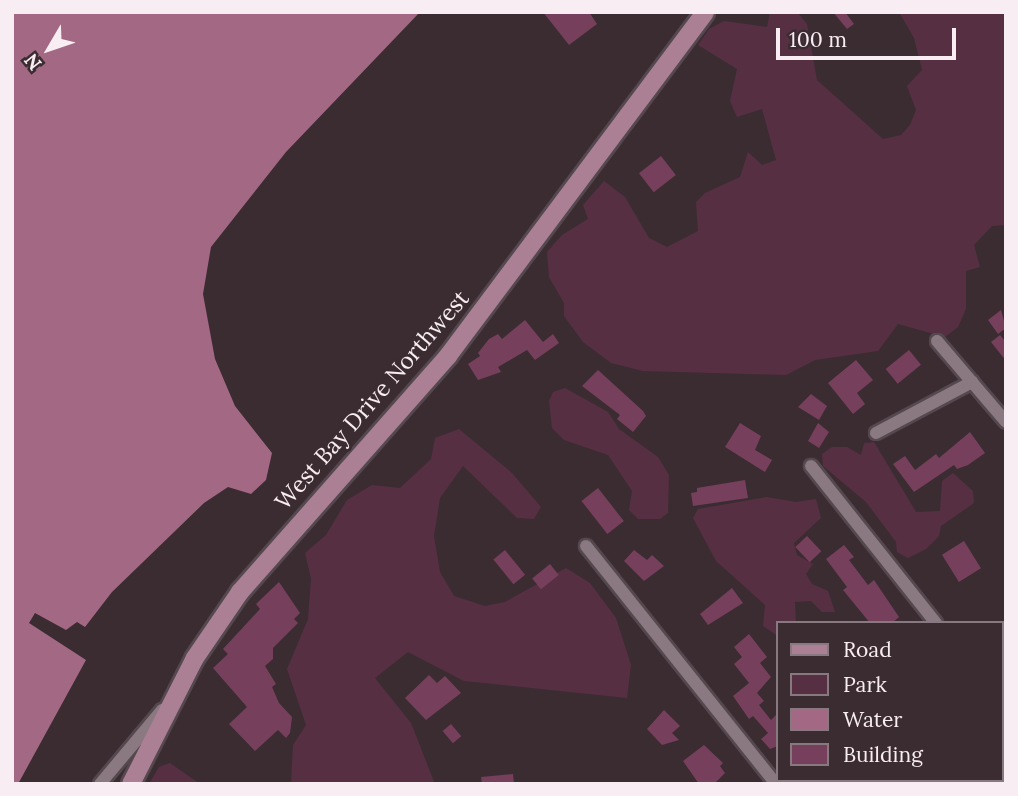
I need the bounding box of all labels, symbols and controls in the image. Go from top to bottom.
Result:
north arrow [14,14,84,84]
scale bar [780,14,960,58]
text: 100 m [789,26,847,53]
text: N [19,49,47,75]
street label: West Bay Drive Northwest [269,285,475,515]
legend [776,621,1004,782]
text: Road [843,636,892,663]
text: Park [843,671,887,698]
text: Water [843,706,902,733]
text: Building [843,741,923,768]

